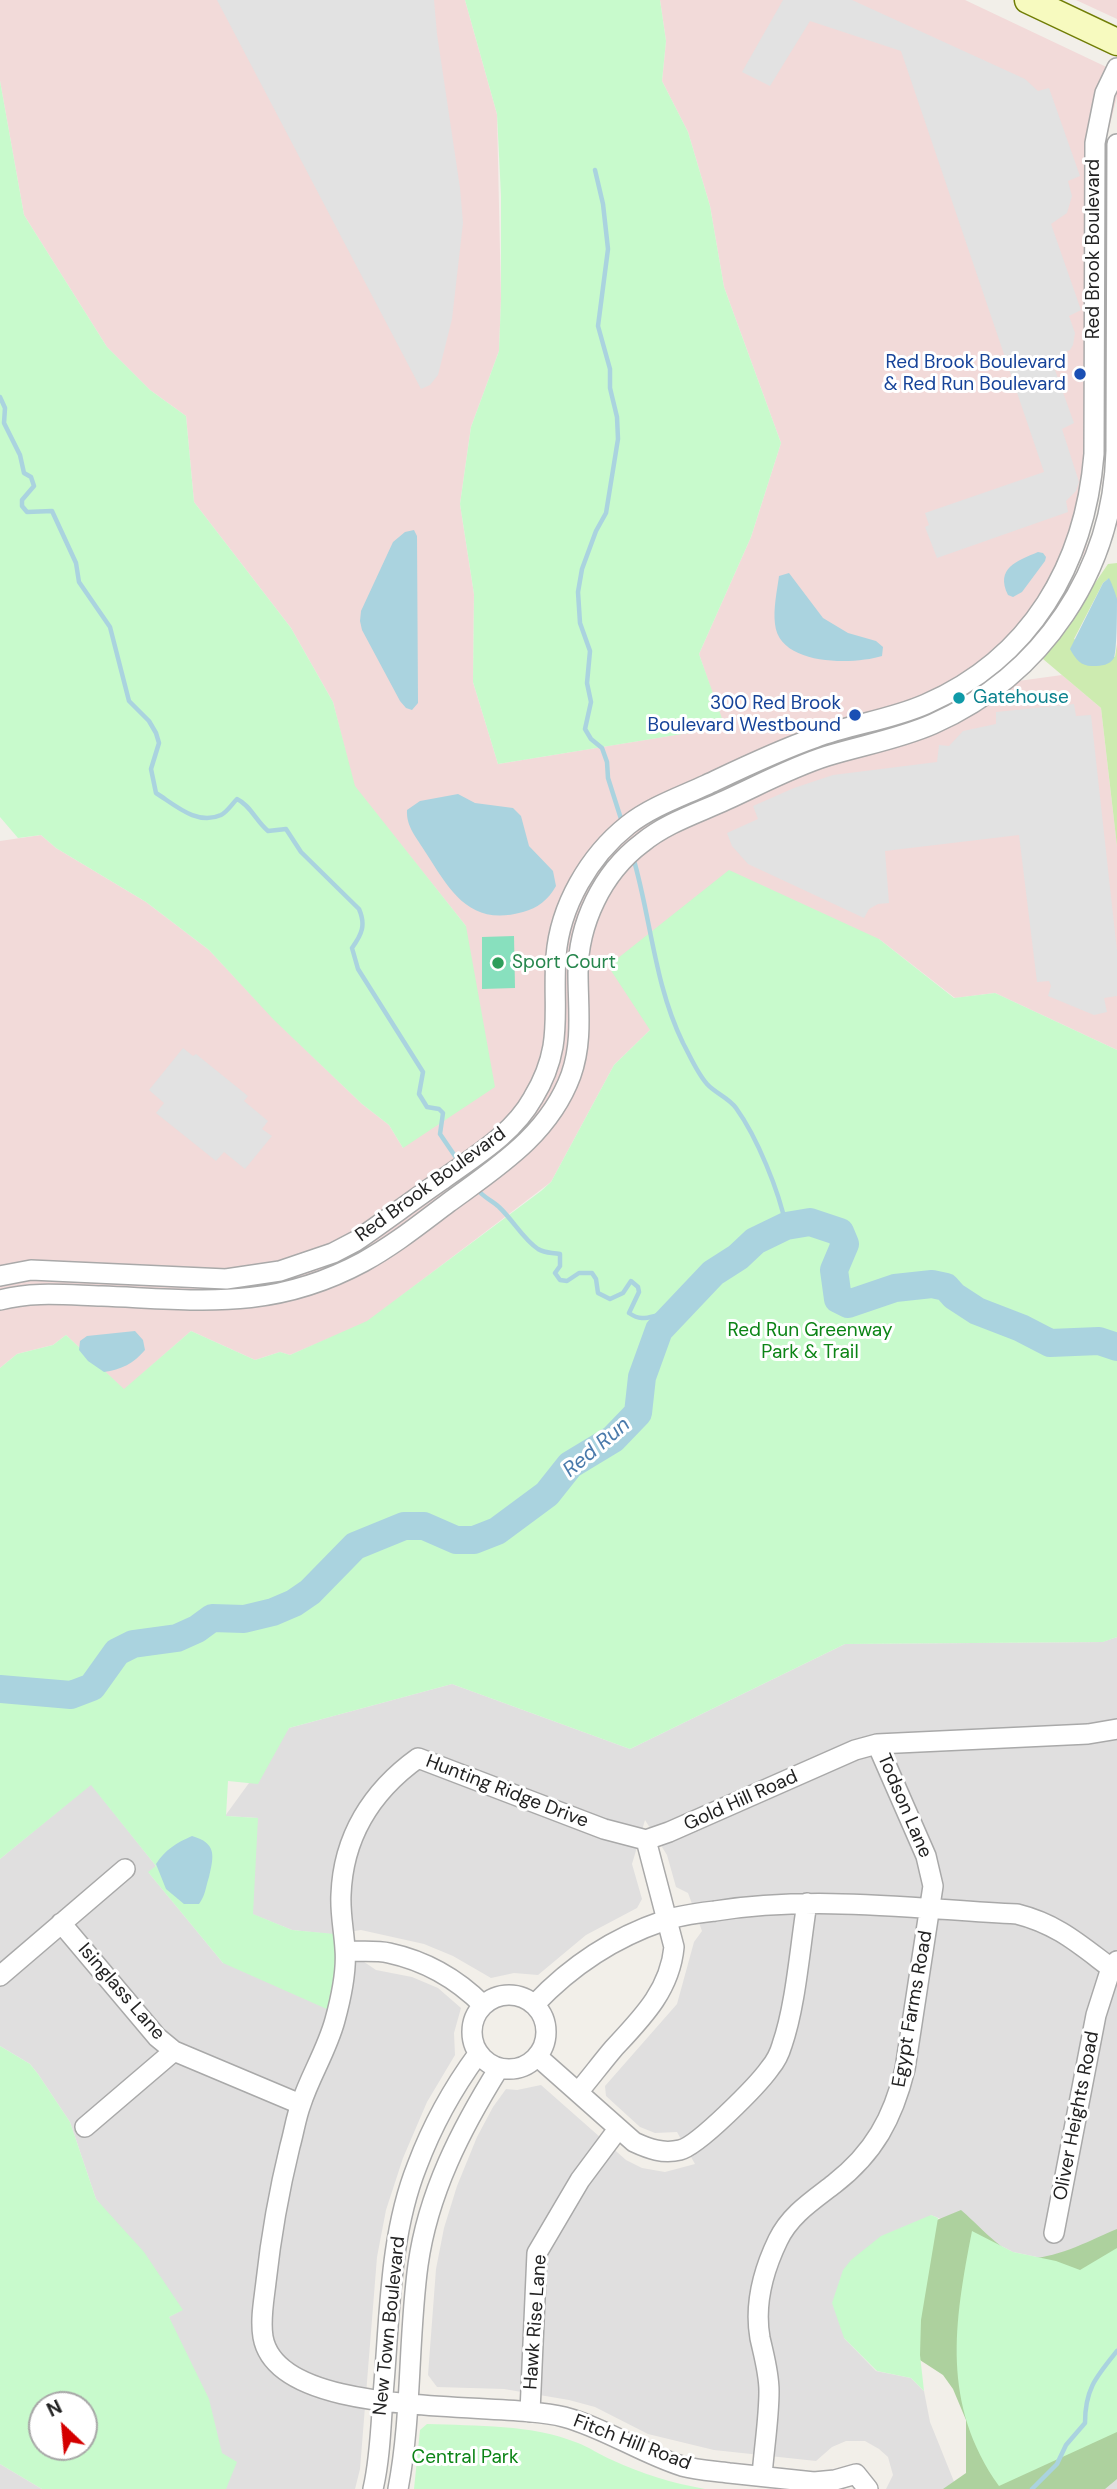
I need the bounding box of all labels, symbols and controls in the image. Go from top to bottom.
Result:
street label: Red Brook Boulevard [1083,159,1105,339]
place label: Red Brook Boulevard & Red Run Boulevard [884,352,1066,396]
marker: Red Brook Boulevard & Red Run Boulevard [1072,366,1088,382]
place label: Gatehouse [973,687,1069,709]
marker: Gatehouse [951,690,967,706]
place label: 300 Red Brook Boulevard Westbound [648,693,841,737]
marker: 300 Red Brook Boulevard Westbound [847,707,863,723]
place label: Sport Court [512,952,616,974]
marker: Sport Court [490,955,506,971]
street label: Red Brook Boulevard [351,1123,511,1247]
park label: Red Run Greenway Park & Trail [728,1320,892,1364]
water label: Red Run [558,1413,636,1483]
street label: Todson Lane [872,1750,936,1862]
street label: Hunting Ridge Drive [423,1751,591,1833]
street label: Gold Hill Road [681,1766,801,1836]
street label: Egypt Farms Road [888,1929,938,2089]
street label: Isinglass Lane [73,1939,169,2045]
street label: Oliver Heights Road [1049,2029,1105,2203]
street label: New Town Boulevard [369,2235,411,2417]
street label: Hawk Rise Lane [520,2254,552,2390]
north arrow [28,2391,98,2461]
text: N [43,2394,66,2423]
street label: Fitch Hill Road [570,2410,694,2476]
park label: Central Park [412,2447,518,2469]

